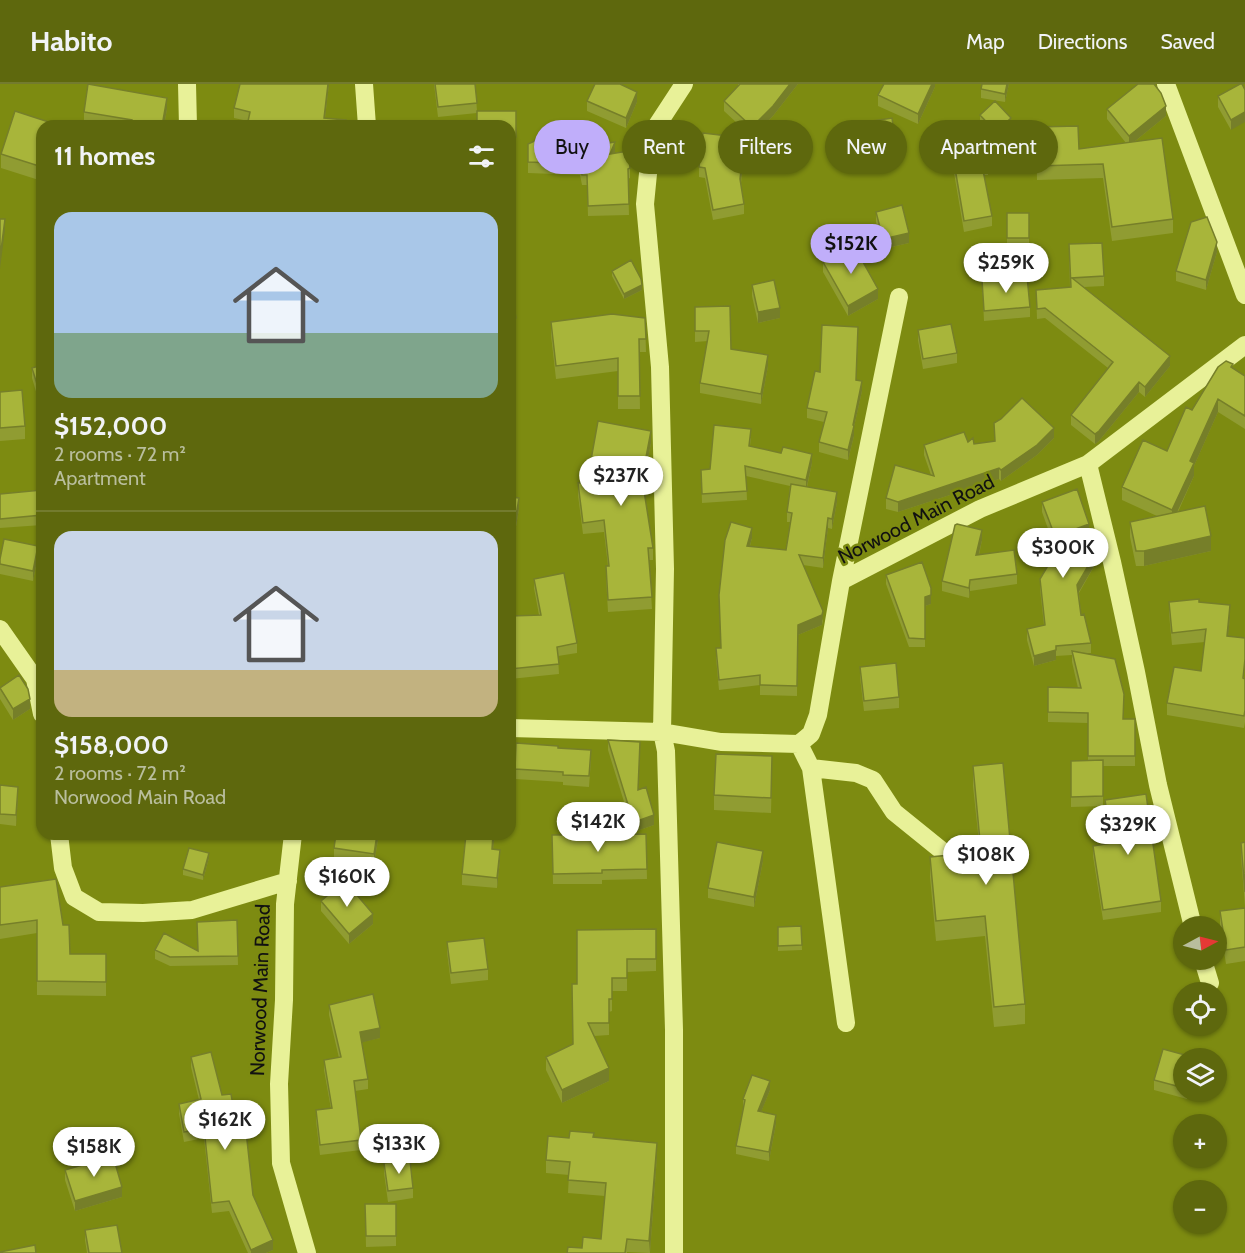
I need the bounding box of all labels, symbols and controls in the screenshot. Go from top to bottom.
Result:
text: Habito [30,24,112,58]
text: Map [966,29,1005,54]
text: Directions [1038,29,1127,54]
text: Saved [1160,29,1215,54]
chip: Buy [534,120,610,174]
chip: Rent [622,120,706,174]
chip: Filters [718,120,813,174]
chip: New [825,120,907,174]
chip: Apartment [919,120,1058,174]
text: 11 homes [54,140,155,172]
icon: filters [465,140,498,173]
pin: $152K [809,224,893,275]
text: $152K [825,231,877,255]
pin: $259K [964,243,1048,294]
text: $259K [978,250,1034,274]
icon: home [222,251,330,359]
text: $152,000 [54,410,167,442]
text: 2 rooms · 72 m² [54,442,186,466]
pin: $237K [579,456,663,507]
text: $237K [593,463,649,487]
text: Apartment [54,466,146,490]
street label: Norwood Main Road [834,469,998,569]
pin: $300K [1021,528,1105,579]
text: $300K [1031,535,1095,559]
icon: home [222,570,330,678]
text: $158,000 [54,729,169,761]
text: 2 rooms · 72 m² [54,761,186,785]
text: Norwood Main Road [54,785,226,809]
pin: $142K [556,802,640,853]
pin: $329K [1086,805,1170,856]
text: $142K [571,809,625,833]
text: $329K [1100,812,1156,836]
pin: $108K [944,835,1028,886]
text: $108K [957,842,1015,866]
pin: $160K [305,857,389,908]
text: $160K [319,864,375,888]
street label: Norwood Main Road [245,904,275,1076]
north arrow [1173,916,1227,970]
map controls [1173,916,1227,1234]
button: locate [1173,982,1227,1036]
button: layers [1173,1048,1227,1102]
pin: $162K [183,1100,267,1151]
text: $162K [198,1107,252,1131]
button: + [1173,1114,1227,1168]
pin: $133K [357,1124,441,1175]
pin: $158K [52,1127,136,1178]
text: $133K [372,1131,426,1155]
text: $158K [67,1134,121,1158]
button: − [1173,1180,1227,1234]

